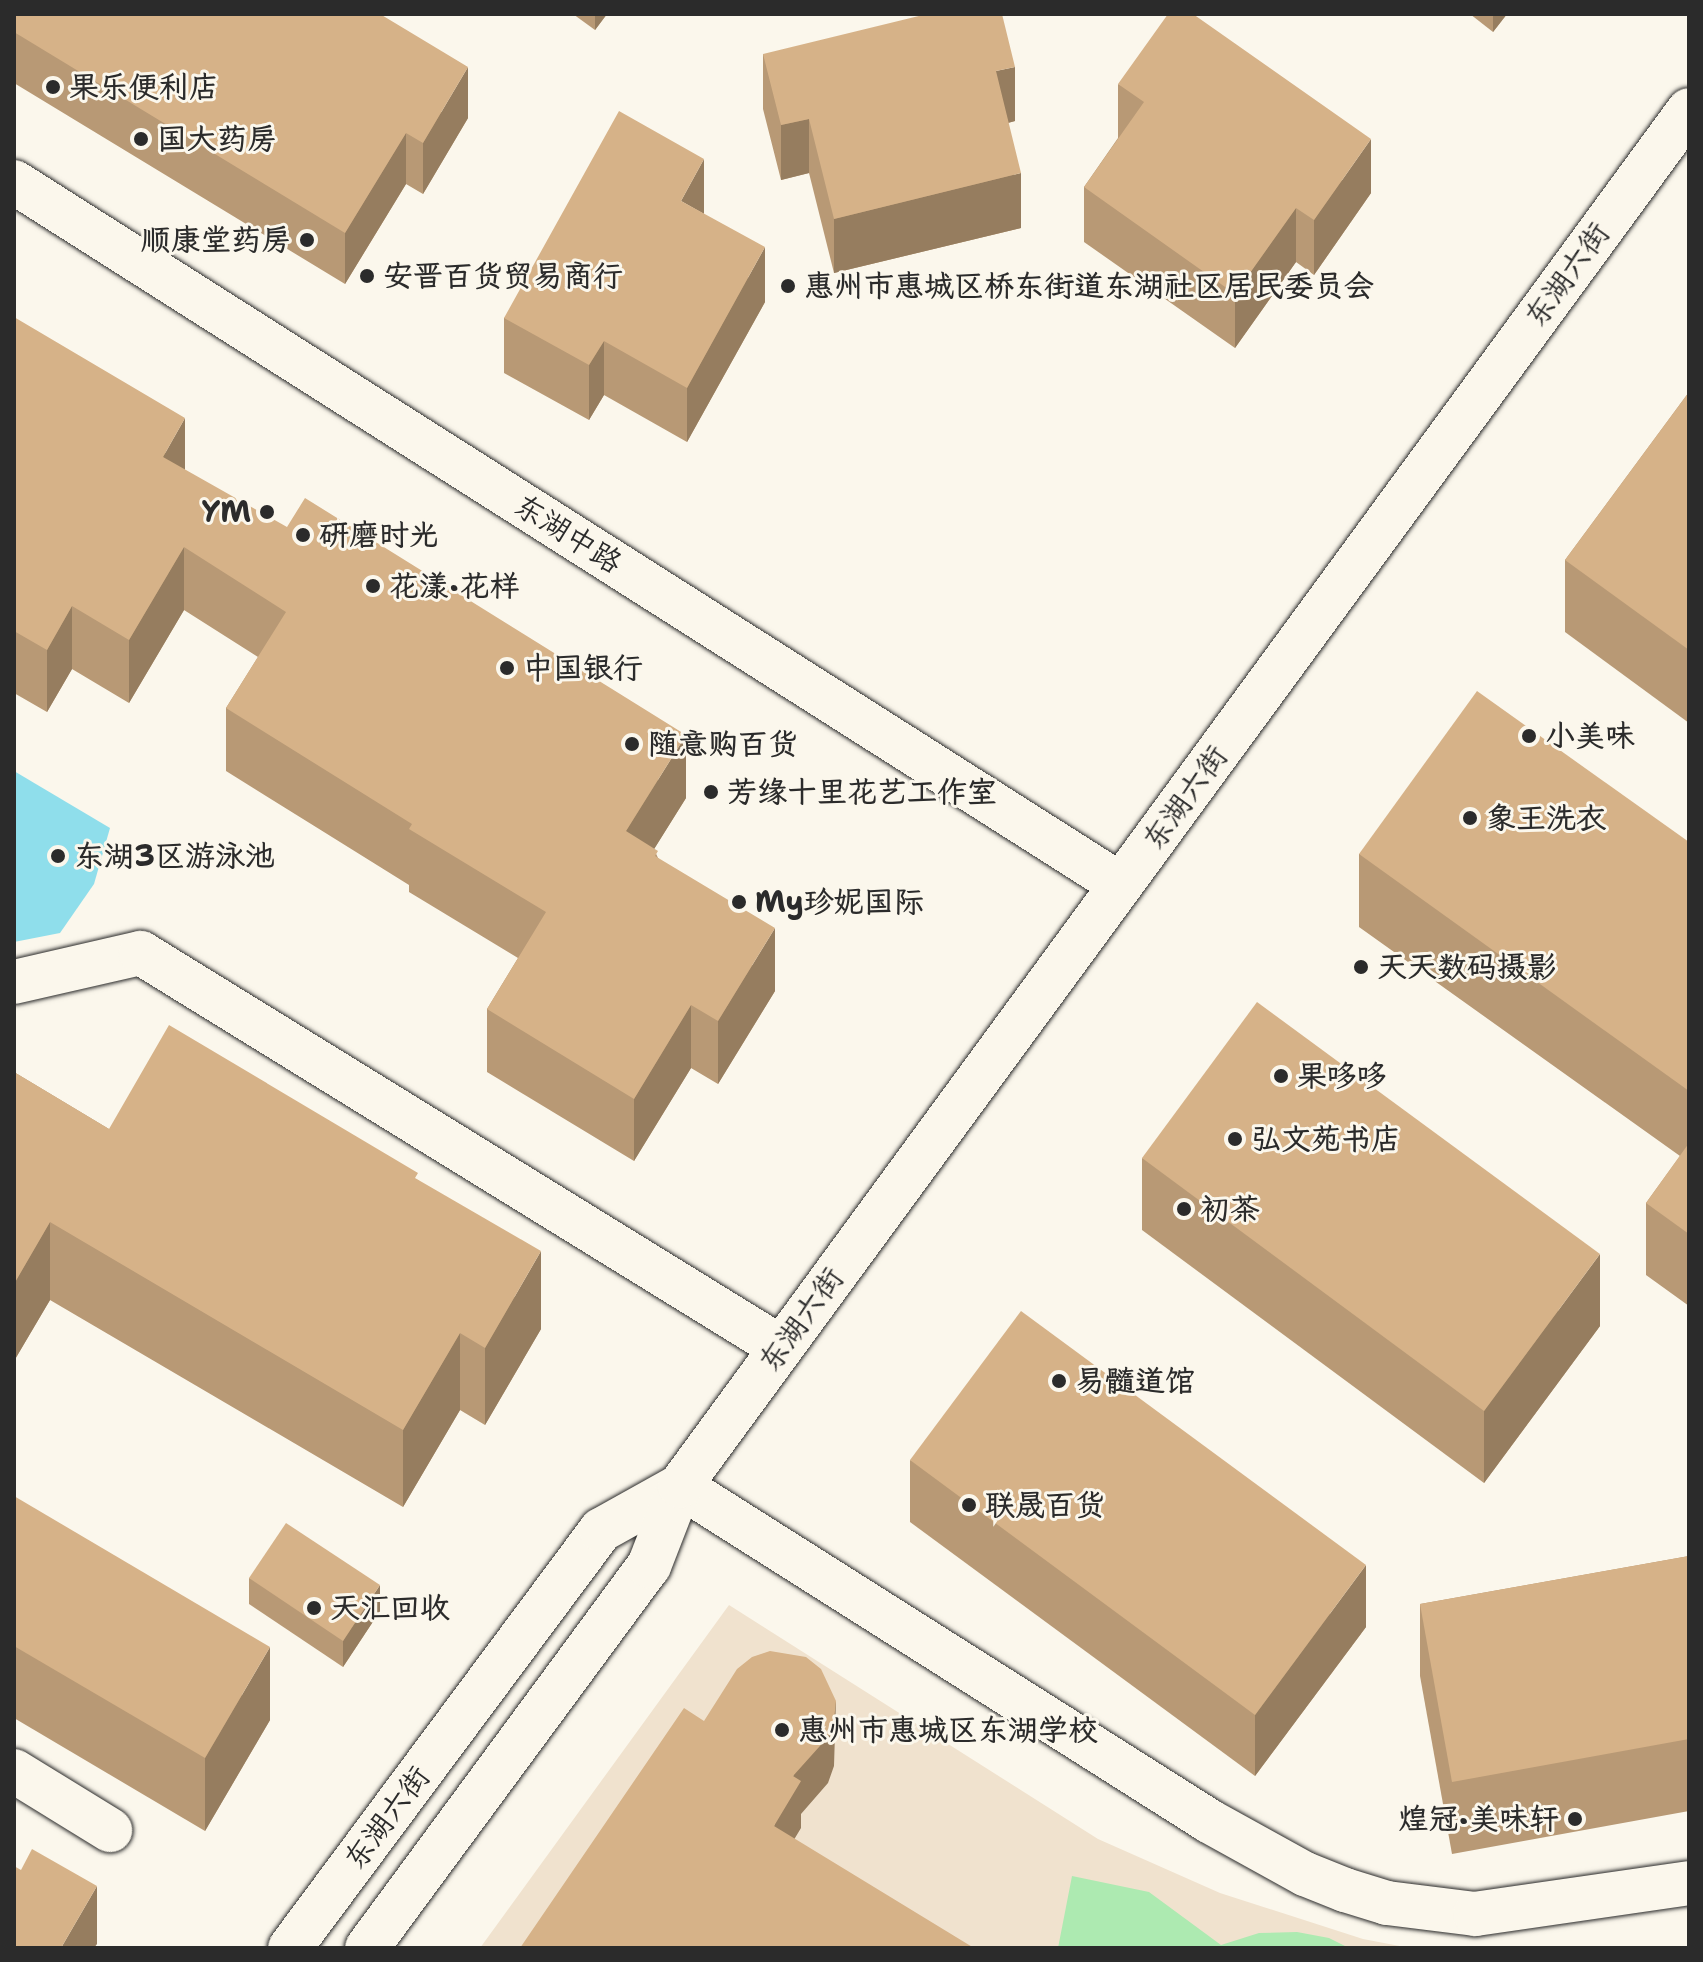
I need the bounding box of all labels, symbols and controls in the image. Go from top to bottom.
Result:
place label: 果乐便利店 [69,69,219,105]
marker: 果乐便利店 [44,78,62,96]
place label: 国大药房 [157,121,277,157]
marker: 国大药房 [132,130,150,148]
street label: 东湖六街 [1517,216,1617,334]
place label: 顺康堂药房 [141,222,291,258]
marker: 顺康堂药房 [298,231,316,249]
place label: 安晋百货贸易商行 [383,258,623,294]
marker: 安晋百货贸易商行 [358,267,376,285]
place label: 惠州市惠城区桥东街道东湖社区居民委员会 [804,268,1374,304]
marker: 惠州市惠城区桥东街道东湖社区居民委员会 [779,277,797,295]
street label: 东湖中路 [508,487,628,581]
place label: YM [202,494,251,530]
marker: YM [258,503,276,521]
place label: 研磨时光 [319,517,439,553]
marker: 研磨时光 [294,526,312,544]
place label: 花漾·花样 [389,568,519,604]
marker: 花漾·花样 [364,577,382,595]
place label: 中国银行 [523,650,643,686]
marker: 中国银行 [498,659,516,677]
place label: 小美味 [1545,718,1635,754]
place label: 随意购百货 [648,726,798,762]
marker: 小美味 [1520,727,1538,745]
marker: 随意购百货 [623,735,641,753]
street label: 东湖六街 [1135,739,1235,857]
place label: 芳缘十里花艺工作室 [727,774,997,810]
marker: 芳缘十里花艺工作室 [702,783,720,801]
place label: 象王洗衣 [1486,800,1606,836]
marker: 象王洗衣 [1461,809,1479,827]
place label: 东湖3区游泳池 [74,838,275,874]
marker: 东湖3区游泳池 [49,847,67,865]
place label: My珍妮国际 [755,884,924,920]
marker: My珍妮国际 [730,893,748,911]
place label: 天天数码摄影 [1377,949,1557,985]
marker: 天天数码摄影 [1352,958,1370,976]
place label: 果哆哆 [1297,1058,1387,1094]
marker: 果哆哆 [1272,1067,1290,1085]
place label: 弘文苑书店 [1251,1121,1401,1157]
marker: 弘文苑书店 [1226,1130,1244,1148]
place label: 初茶 [1200,1191,1260,1227]
marker: 初茶 [1175,1200,1193,1218]
street label: 东湖六街 [751,1261,851,1379]
place label: 易髓道馆 [1075,1363,1195,1399]
marker: 易髓道馆 [1050,1372,1068,1390]
place label: 联晟百货 [985,1487,1105,1523]
marker: 联晟百货 [960,1496,978,1514]
place label: 天汇回收 [330,1590,450,1626]
marker: 天汇回收 [305,1599,323,1617]
place label: 惠州市惠城区东湖学校 [798,1712,1098,1748]
marker: 惠州市惠城区东湖学校 [773,1721,791,1739]
street label: 东湖六街 [337,1759,437,1877]
place label: 煌冠·美味轩 [1399,1801,1559,1837]
marker: 煌冠·美味轩 [1566,1810,1584,1828]

